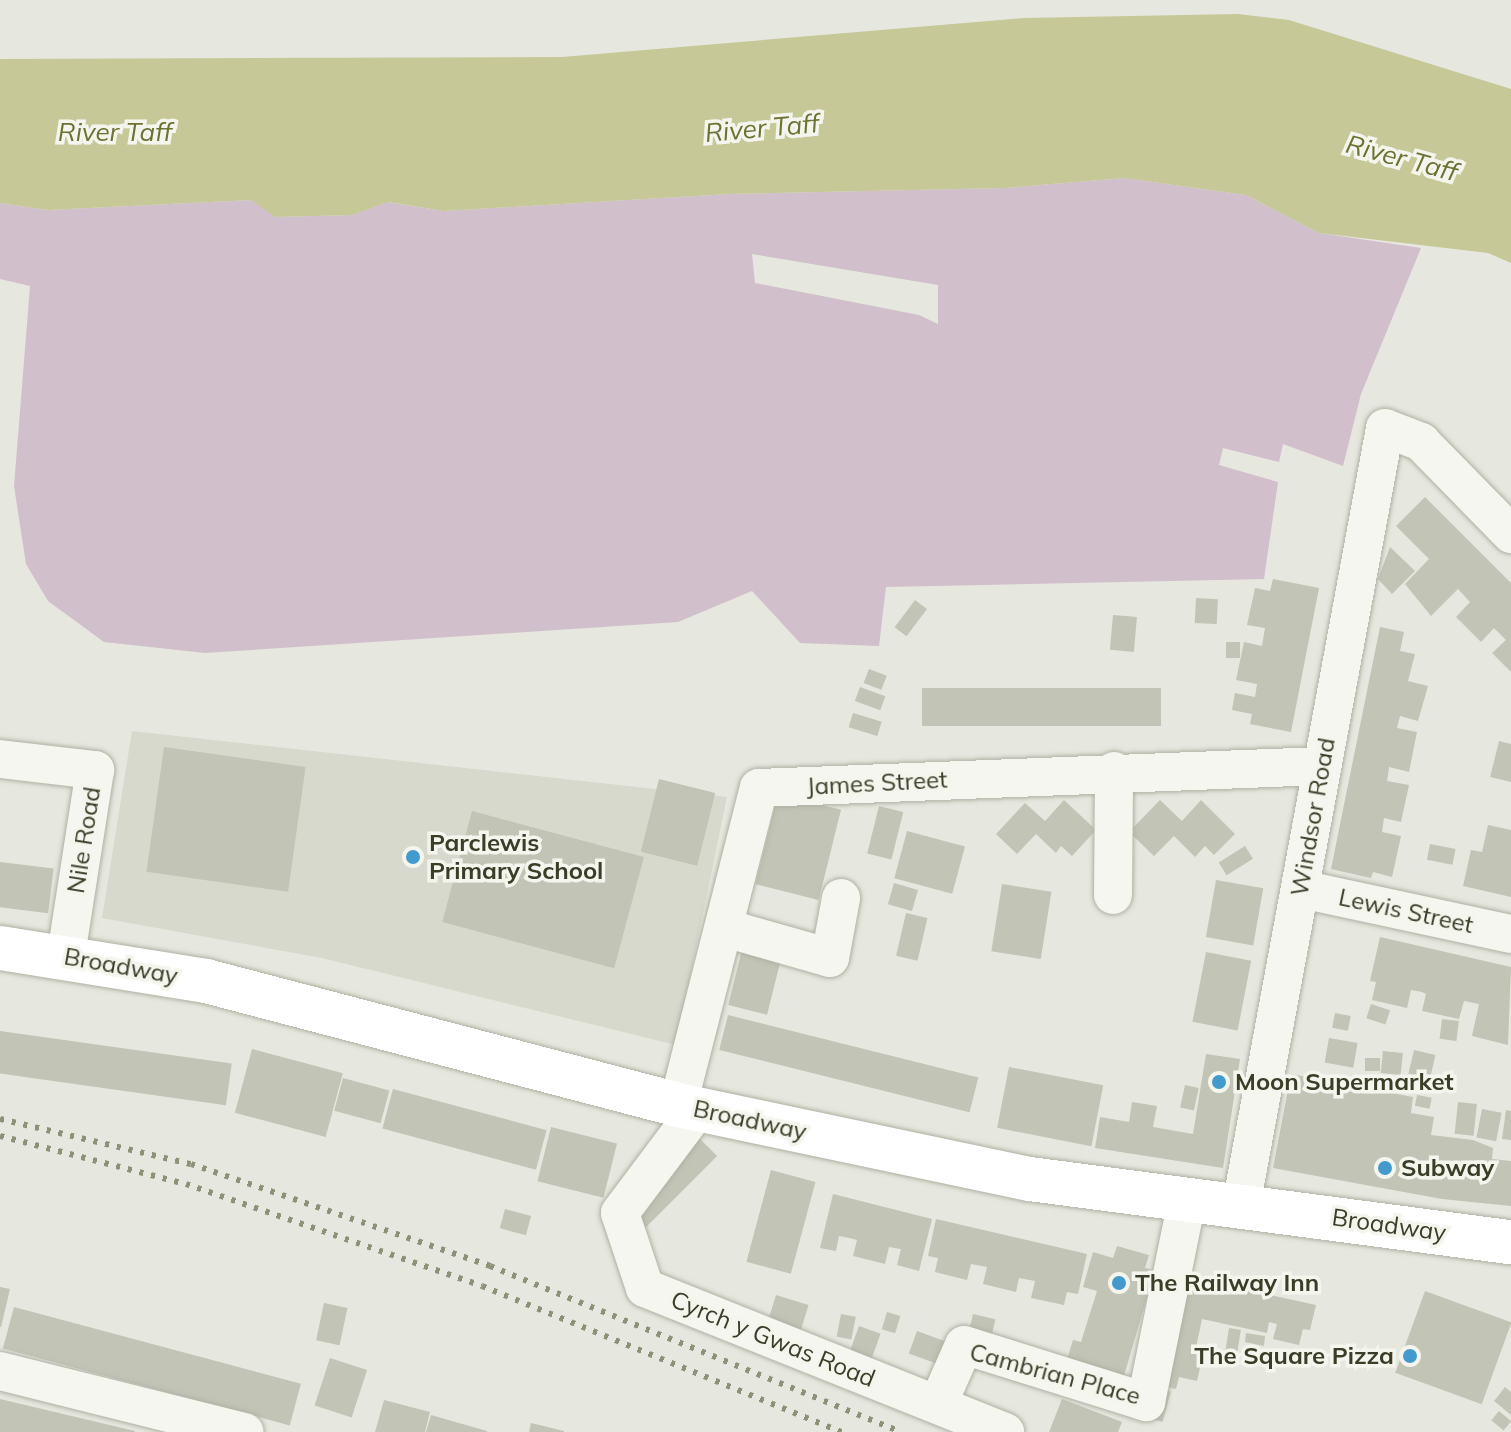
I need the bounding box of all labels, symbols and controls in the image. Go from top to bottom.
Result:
water label: River Taff [704,107,820,149]
water label: River Taff [58,116,172,148]
water label: River Taff [1343,128,1461,188]
street label: Windsor Road [1285,736,1341,898]
street label: James Street [806,765,948,801]
street label: Nile Road [61,785,107,895]
place label: Parclewis Primary School [429,829,603,885]
marker: Parclewis Primary School [404,848,422,866]
street label: Lewis Street [1336,883,1476,939]
street label: Broadway [62,942,180,990]
place label: Moon Supermarket [1235,1068,1454,1096]
marker: Moon Supermarket [1210,1073,1228,1091]
street label: Broadway [691,1094,809,1146]
place label: Subway [1401,1154,1494,1182]
marker: Subway [1376,1159,1394,1177]
street label: Broadway [1330,1203,1448,1247]
place label: The Railway Inn [1135,1269,1319,1297]
marker: The Railway Inn [1110,1274,1128,1292]
street label: Cyrch y Gwas Road [667,1285,879,1393]
street label: Cambrian Place [967,1337,1143,1411]
place label: The Square Pizza [1194,1342,1394,1370]
marker: The Square Pizza [1401,1347,1419,1365]

